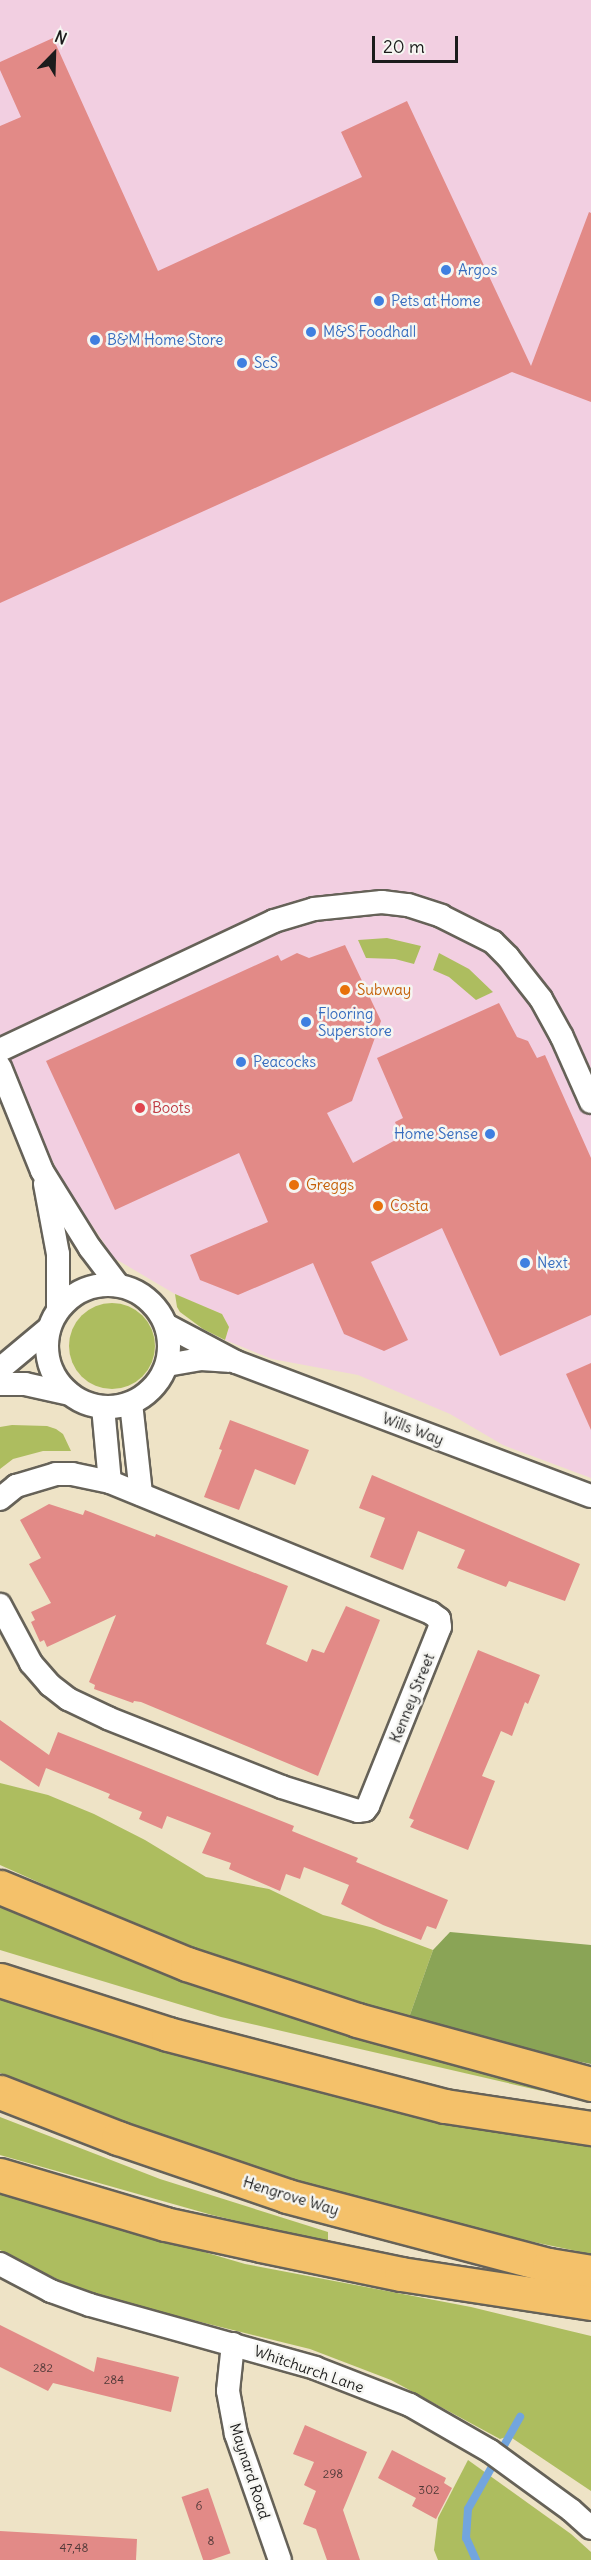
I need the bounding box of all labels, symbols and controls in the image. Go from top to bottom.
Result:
north arrow [24,24,84,84]
scale bar [375,24,460,62]
text: N [52,26,70,49]
text: 20 m [383,35,425,58]
place label: Argos [458,261,497,279]
marker: Argos [439,263,453,277]
place label: Pets at Home [391,292,481,310]
marker: Pets at Home [372,294,386,308]
place label: M&S Foodhall [323,323,416,341]
marker: M&S Foodhall [304,325,318,339]
place label: B&M Home Store [107,331,223,349]
marker: B&M Home Store [88,333,102,347]
place label: ScS [254,354,278,372]
marker: ScS [235,356,249,370]
place label: Subway [357,981,411,999]
marker: Subway [338,983,352,997]
place label: Flooring Superstore [318,1004,392,1039]
marker: Flooring Superstore [299,1015,313,1029]
place label: Peacocks [253,1053,316,1071]
marker: Peacocks [234,1055,248,1069]
place label: Boots [152,1099,190,1117]
marker: Boots [133,1101,147,1115]
place label: Home Sense [394,1125,478,1143]
marker: Home Sense [483,1127,497,1141]
place label: Greggs [306,1176,354,1194]
marker: Greggs [287,1178,301,1192]
place label: Costa [390,1197,429,1215]
marker: Costa [371,1199,385,1213]
place label: Next [537,1254,568,1272]
marker: Next [518,1256,532,1270]
street label: Wills Way [380,1409,446,1449]
street label: Kenney Street [386,1651,438,1745]
street label: Hengrove Way [241,2173,341,2219]
street label: Whitchurch Lane [252,2342,366,2396]
house number: 282 [33,2361,53,2375]
house number: 284 [104,2373,124,2387]
street label: Maynard Road [226,2421,274,2521]
house number: 298 [323,2467,343,2481]
house number: 302 [418,2483,440,2497]
house number: 6 [196,2499,202,2513]
house number: 8 [208,2534,214,2548]
house number: 47,48 [60,2541,88,2555]

